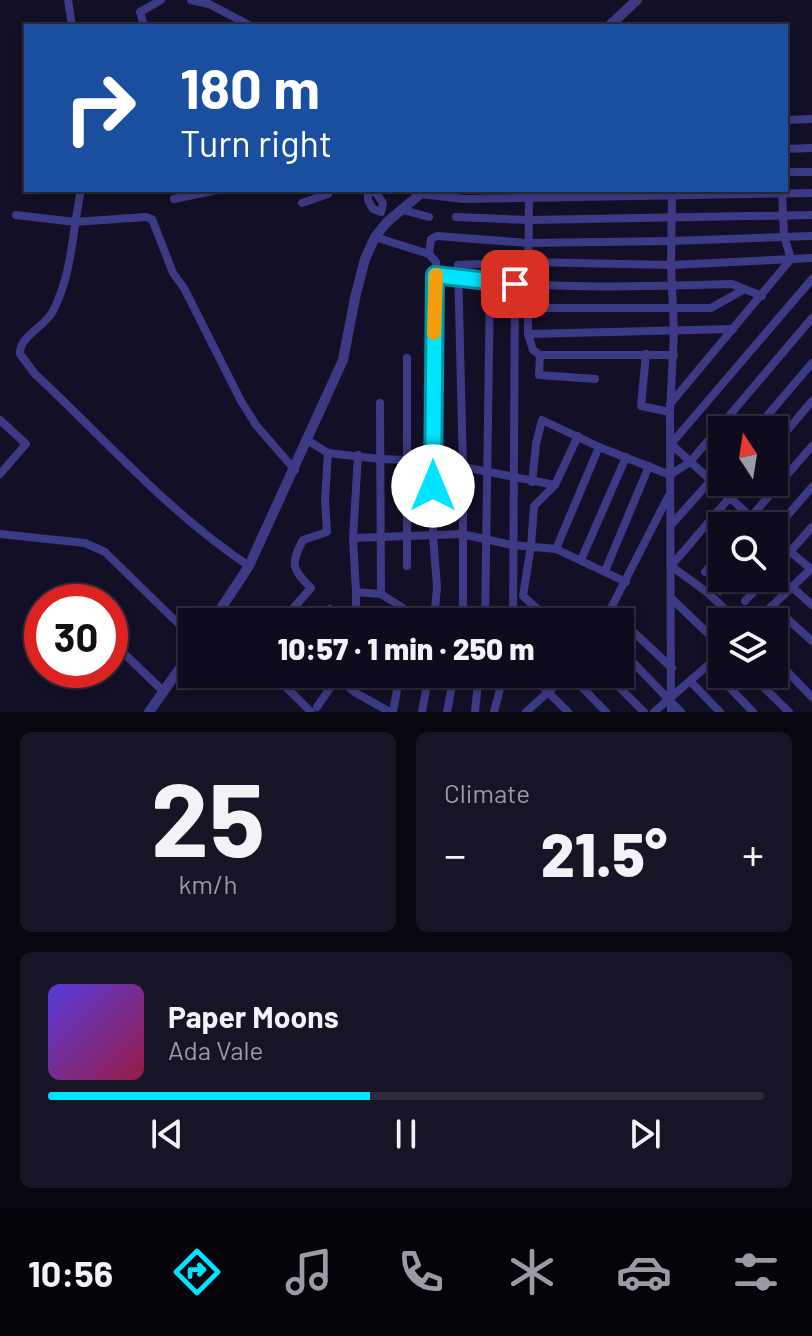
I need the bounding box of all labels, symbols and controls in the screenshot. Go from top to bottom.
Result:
text: 180 m [180,53,320,120]
icon: right [48,56,152,160]
text: Turn right [180,121,332,164]
pin [481,250,549,318]
icon: arrive [493,262,537,306]
north arrow [708,416,788,496]
map controls [708,416,788,688]
position arrow [391,444,475,528]
button: search [708,512,788,592]
speed limit sign: 30 [24,584,128,688]
button: layers [708,608,788,688]
text: 10:57 · 1 min · 250 m [278,630,534,666]
text: 25 [151,753,265,878]
text: Climate [444,777,530,808]
text: 21.5° [541,817,667,889]
text: − [444,827,466,880]
text: + [742,827,764,880]
text: km/h [179,868,237,899]
text: Paper Moons [168,998,339,1034]
text: Ada Vale [168,1034,263,1065]
icon: previous [145,1112,189,1156]
icon: pause [384,1112,428,1156]
icon: next [623,1112,667,1156]
icon: directions [169,1244,225,1300]
icon: music [281,1244,337,1300]
icon: phone [393,1244,449,1300]
icon: climate [504,1244,560,1300]
icon: car [616,1244,672,1300]
icon: filters [728,1244,784,1300]
text: 10:56 [28,1251,113,1294]

